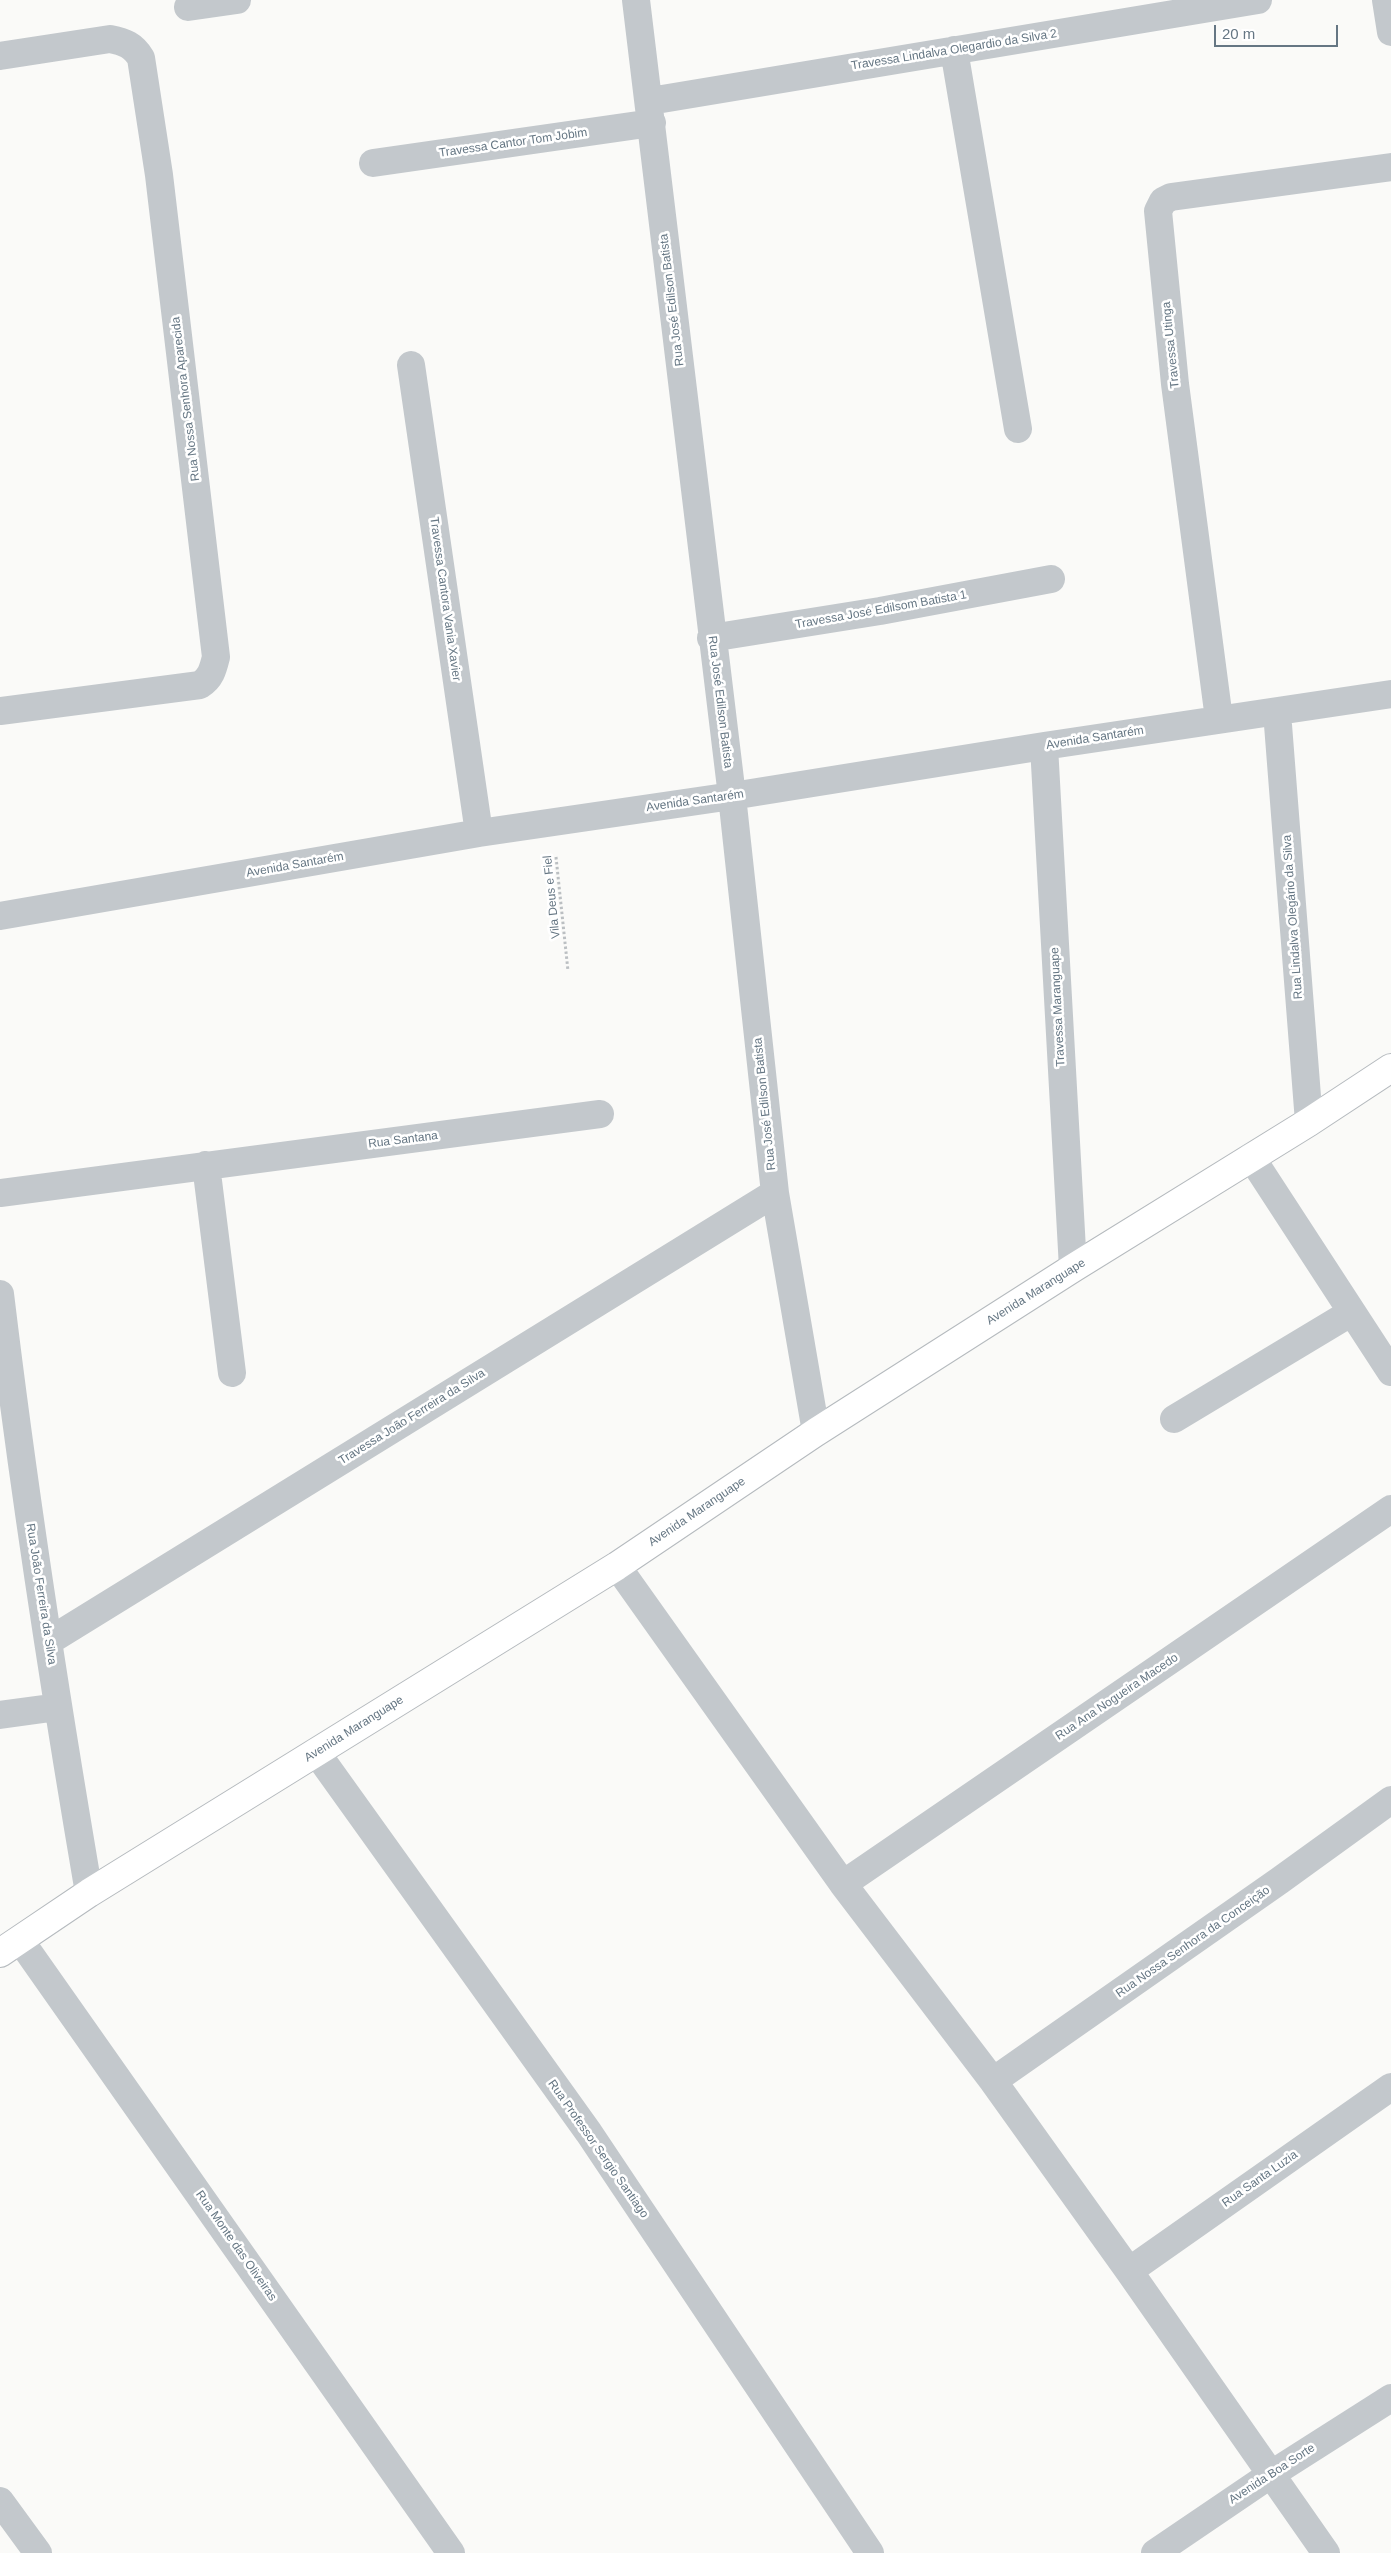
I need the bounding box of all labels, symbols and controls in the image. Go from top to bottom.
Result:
scale bar [1216,15,1340,47]
text: 20 m [1222,25,1255,42]
street label: Travessa Lindalva Olegardio da Silva 2 [850,27,1058,73]
street label: Travessa Cantor Tom Jobim [438,125,588,161]
street label: Rua José Edilson Batista [657,233,687,367]
street label: Travessa Utinga [1159,301,1183,389]
street label: Rua Nossa Senhora Aparecida [169,316,203,482]
street label: Travessa Cantora Vania Xavier [426,516,464,682]
street label: Travessa José Edilsom Batista 1 [794,588,968,632]
street label: Rua José Edilson Batista [705,635,735,769]
street label: Avenida Santarém [1045,723,1145,753]
street label: Avenida Santarém [645,787,745,815]
street label: Rua Lindalva Olegário da Silva [1280,834,1306,1000]
street label: Avenida Santarém [245,849,345,881]
street label: Vila Deus e Fiel [540,855,564,939]
street label: Travessa Maranguape [1048,947,1068,1067]
street label: Rua José Edilson Batista [751,1037,779,1171]
street label: Rua Santana [367,1129,439,1151]
street label: Avenida Maranguape [984,1256,1088,1328]
street label: Travessa João Ferreira da Silva [336,1366,488,1468]
street label: Avenida Maranguape [646,1474,748,1550]
street label: Rua João Ferreira da Silva [23,1522,59,1666]
street label: Rua Ana Nogueira Macedo [1053,1651,1181,1743]
street label: Avenida Maranguape [302,1693,406,1765]
street label: Rua Nossa Senhora da Conceição [1113,1883,1273,2001]
street label: Rua Professor Sergio Santiago [545,2077,651,2221]
street label: Rua Santa Luzia [1220,2148,1300,2210]
street label: Rua Monte das Oliveiras [192,2188,280,2304]
street label: Avenida Boa Sorte [1226,2441,1318,2507]

